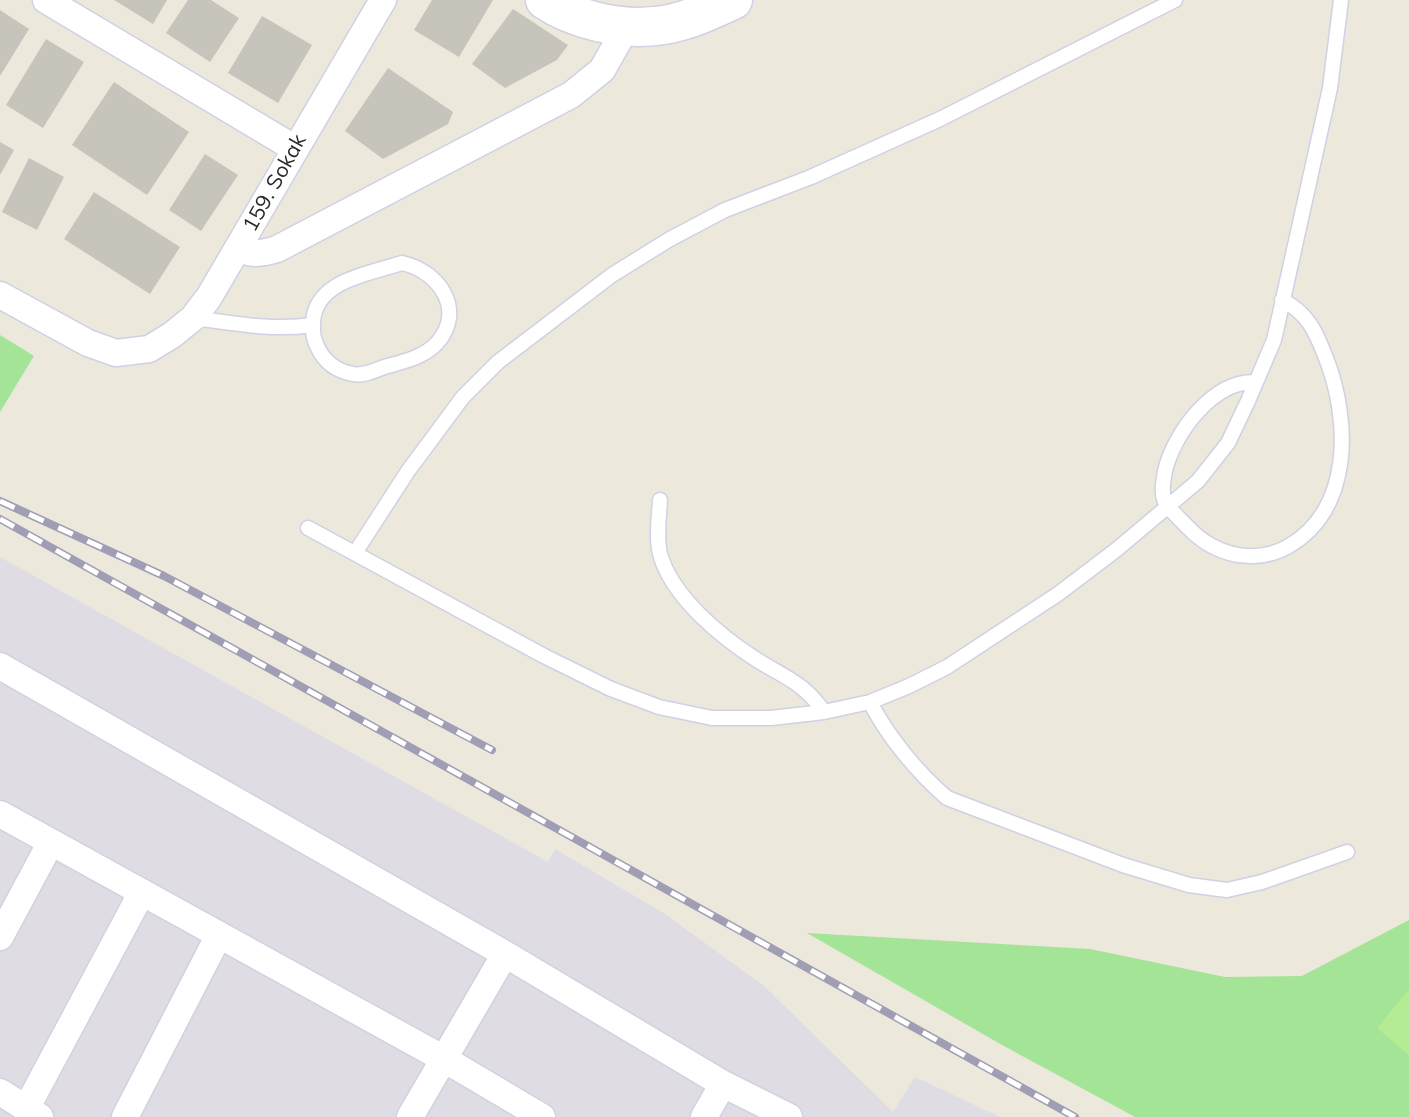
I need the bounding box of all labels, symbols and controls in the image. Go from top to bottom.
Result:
street label: 159. Sokak [238,130,312,236]

